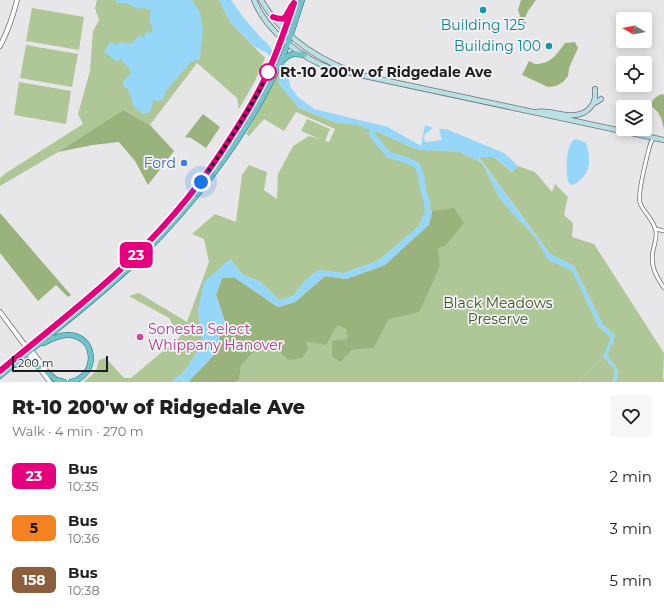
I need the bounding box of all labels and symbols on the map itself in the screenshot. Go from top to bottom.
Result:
marker: Building 125 [478,5,488,15]
north arrow [616,12,652,48]
place label: Building 125 [441,16,525,34]
place label: Building 100 [454,37,541,55]
marker: Building 100 [544,41,554,51]
marker: Rt-10 200'w of Ridgedale Ave [259,63,277,81]
place label: Rt-10 200'w of Ridgedale Ave [280,63,492,81]
place label: Ford [144,154,176,172]
marker: Ford [179,158,189,168]
your location [191,172,211,192]
line badge: 23 [118,242,154,268]
park label: Black Meadows Preserve [443,294,553,328]
place label: Sonesta Select Whippany Hanover [148,320,284,354]
marker: Sonesta Select Whippany Hanover [135,332,145,342]
scale bar [12,354,108,373]

